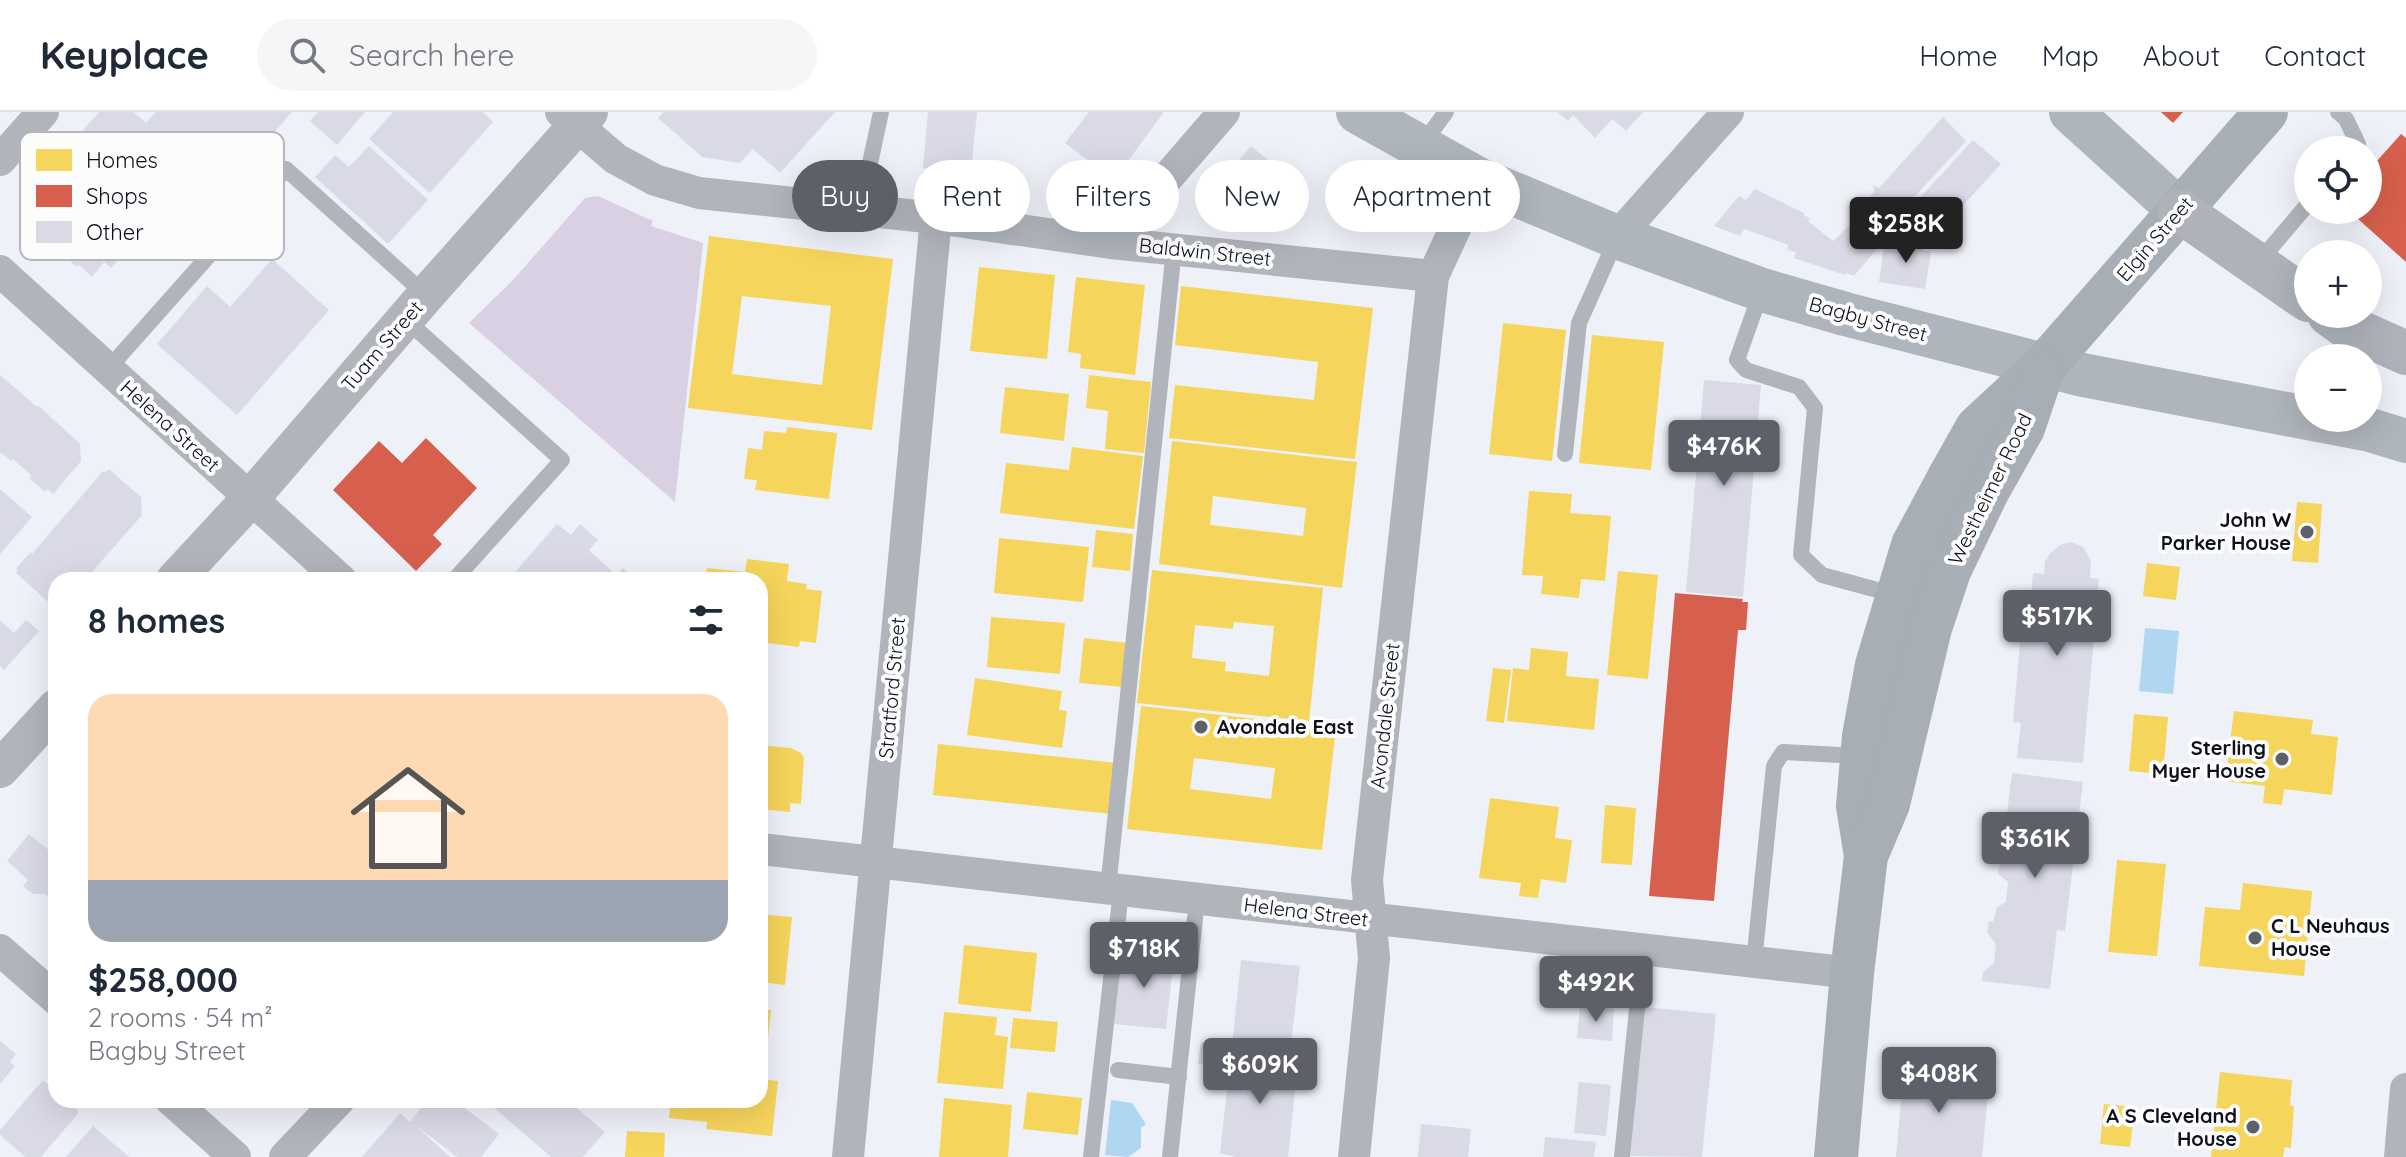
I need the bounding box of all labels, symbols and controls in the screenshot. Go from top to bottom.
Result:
search box [257,19,817,91]
text: Keyplace [40,31,209,79]
icon: search [285,33,329,77]
text: Search here [349,36,514,74]
text: Home [1919,38,1998,73]
text: Map [2042,38,2099,73]
text: About [2143,38,2220,73]
text: Contact [2264,38,2366,73]
legend [20,132,284,260]
map controls [2294,136,2382,432]
button: locate [2294,136,2382,224]
text: Homes [86,146,158,174]
chip: Buy [792,160,898,232]
chip: Rent [914,160,1030,232]
chip: Filters [1046,160,1179,232]
chip: New [1195,160,1309,232]
chip: Apartment [1325,160,1520,232]
text: Shops [86,182,148,210]
street label: Elgin Street [2111,191,2198,286]
pin: $258K [1850,197,1962,265]
text: $258K [1868,206,1944,239]
text: Other [86,218,144,246]
street label: Baldwin Street [1138,232,1273,271]
button: + [2294,240,2382,328]
street label: Bagby Street [1806,291,1930,346]
street label: Tuam Street [336,295,428,396]
button: − [2294,344,2382,432]
street label: Helena Street [115,374,225,477]
street label: Westheimer Road [1942,409,2037,569]
pin: $476K [1668,420,1780,488]
text: $476K [1687,429,1761,462]
place label: John W Parker House [2161,507,2291,555]
marker: John W Parker House [2298,523,2316,541]
pin: $517K [2001,590,2113,658]
icon: filters [684,598,728,642]
text: 8 homes [88,599,225,642]
text: $517K [2021,599,2093,632]
street label: Stratford Street [873,616,910,760]
street label: Avondale Street [1364,642,1405,790]
place label: Avondale East [1217,714,1354,739]
marker: Avondale East [1192,718,1210,736]
place label: Sterling Myer House [2152,735,2266,783]
icon: home [336,746,480,890]
marker: Sterling Myer House [2273,750,2291,768]
pin: $361K [1979,812,2091,880]
text: $361K [2000,821,2070,854]
street label: Helena Street [1242,891,1370,932]
place label: C L Neuhaus House [2271,913,2390,961]
pin: $718K [1088,922,1200,990]
marker: C L Neuhaus House [2246,929,2264,947]
text: $718K [1108,931,1180,964]
pin: $492K [1540,956,1652,1024]
text: $258,000 [88,958,238,1001]
text: $492K [1558,965,1634,998]
text: 2 rooms · 54 m² [88,1001,272,1034]
text: Bagby Street [88,1034,246,1067]
pin: $609K [1204,1038,1316,1106]
text: $609K [1221,1047,1299,1080]
pin: $408K [1883,1047,1995,1115]
text: $408K [1900,1056,1978,1089]
place label: A S Cleveland House [2106,1103,2237,1151]
marker: A S Cleveland House [2244,1118,2262,1136]

